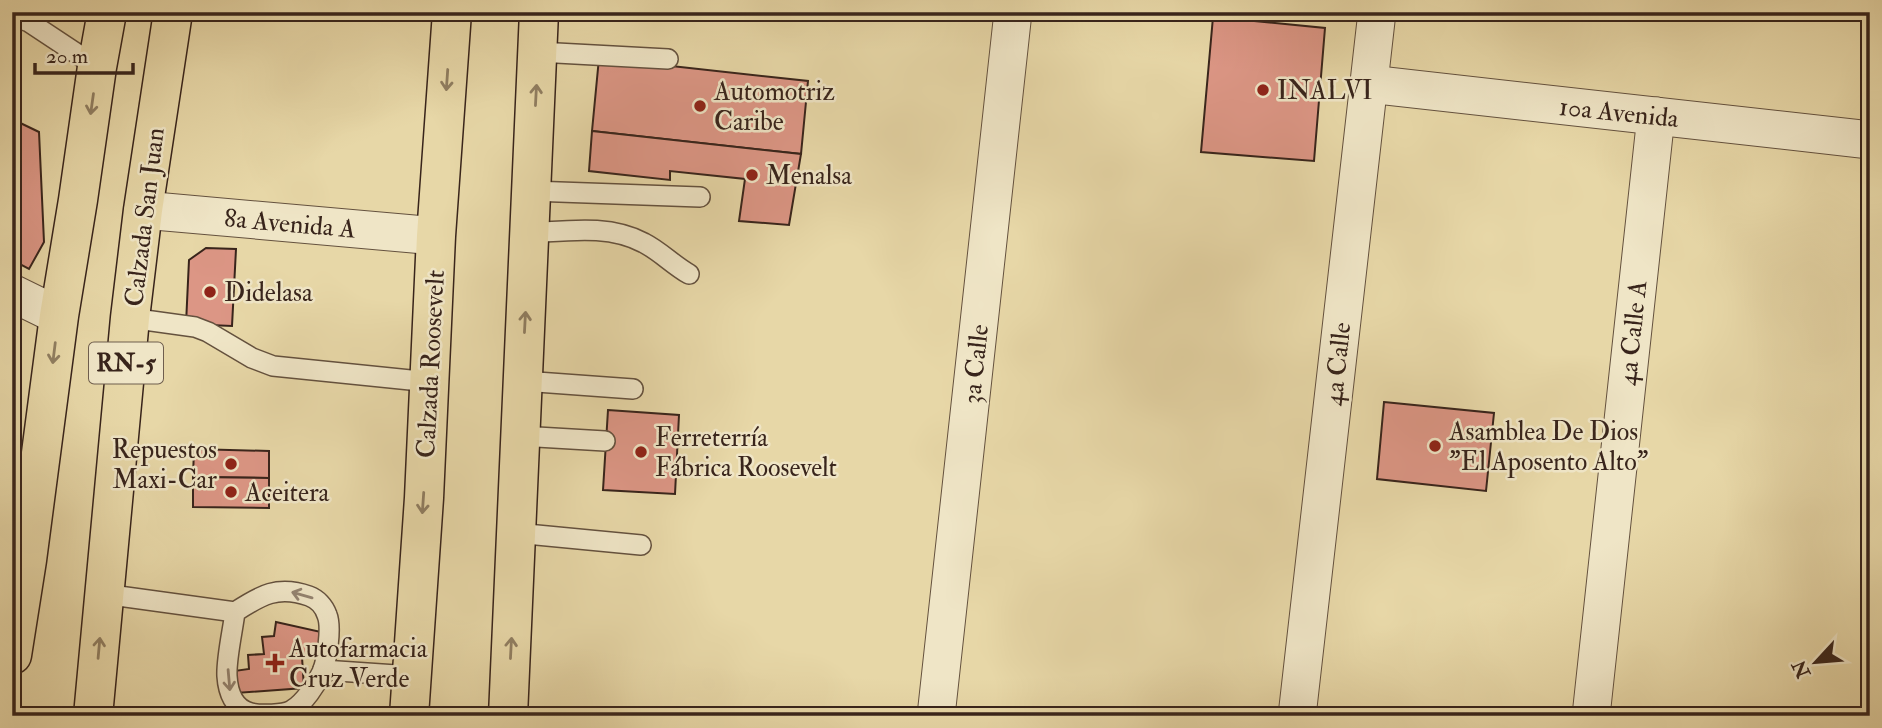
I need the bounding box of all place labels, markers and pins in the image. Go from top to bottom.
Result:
place label: INALVI [1277,75,1372,107]
place label: Automotriz Caribe [713,76,835,138]
marker: INALVI [1255,82,1271,98]
marker: Automotriz Caribe [692,98,708,114]
place label: Menalsa [766,160,852,192]
marker: Menalsa [744,167,760,183]
place label: Didelasa [224,277,313,309]
marker: Didelasa [202,284,218,300]
place label: Asamblea De Dios "El Aposento Alto" [1448,416,1648,479]
place label: Ferreterría Fábrica Roosevelt [655,422,837,484]
place label: Repuestos Maxi-Car [112,434,217,496]
marker: Asamblea De Dios "El Aposento Alto" [1427,438,1443,454]
marker: Ferreterría Fábrica Roosevelt [633,444,649,460]
marker: Repuestos Maxi-Car [223,456,239,472]
place label: Aceitera [244,477,330,509]
marker: Aceitera [223,484,239,500]
place label: Autofarmacia Cruz Verde [288,633,428,695]
marker: Autofarmacia Cruz Verde [267,655,283,671]

